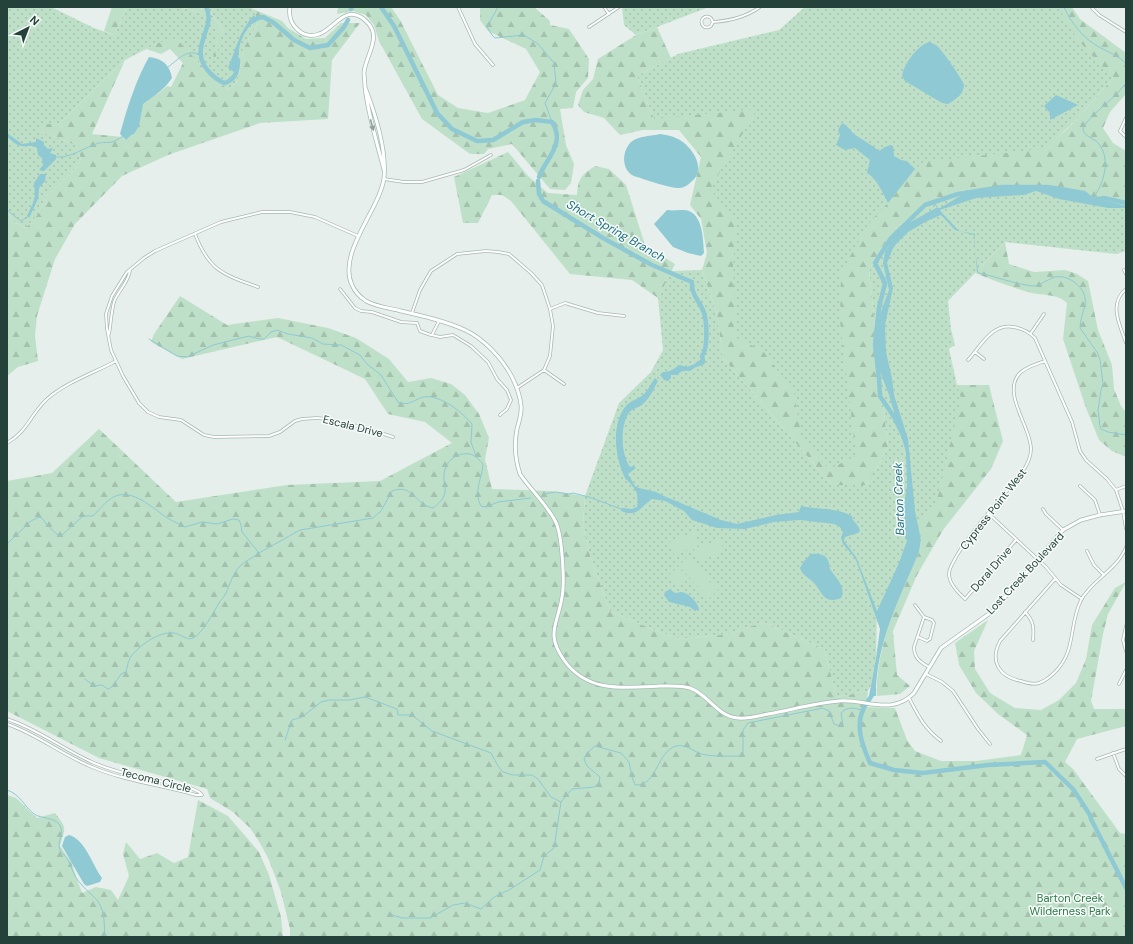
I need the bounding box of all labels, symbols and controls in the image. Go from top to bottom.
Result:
north arrow [8,8,48,48]
text: N [27,13,42,28]
one-way arrow [369,119,375,131]
water label: Short Spring Branch [564,196,668,266]
street label: Escala Drive [322,412,384,440]
water label: Barton Creek [890,461,908,536]
street label: Cypress Point West [957,465,1029,553]
street label: Lost Creek Boulevard [983,529,1067,617]
street label: Doral Drive [967,543,1015,595]
street label: Tecoma Circle [119,764,193,796]
park label: Barton Creek Wilderness Park [1029,891,1111,918]

